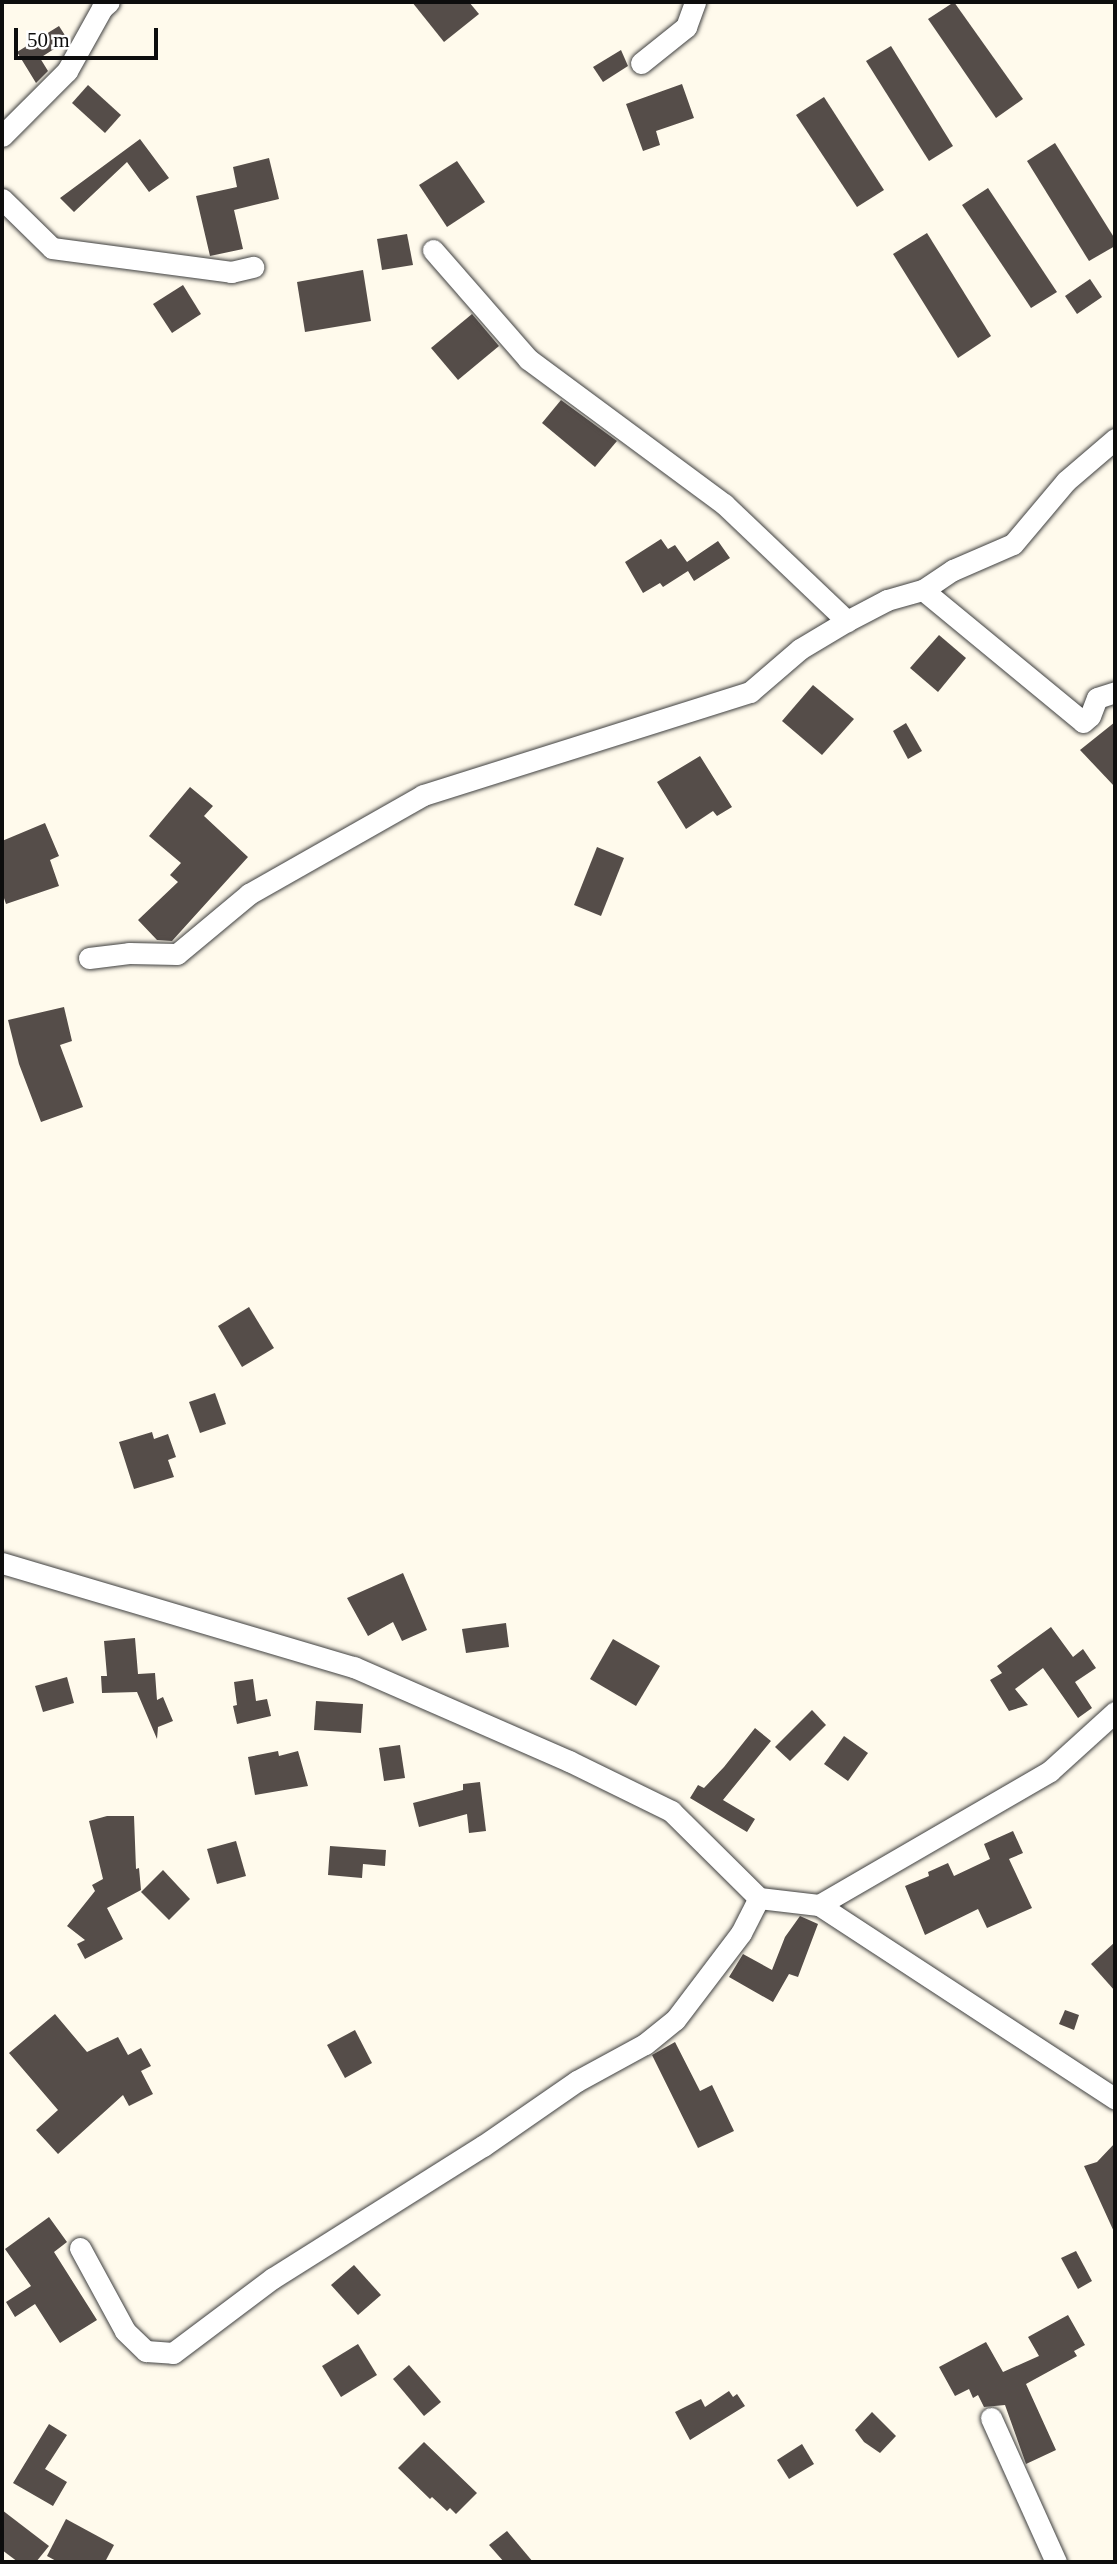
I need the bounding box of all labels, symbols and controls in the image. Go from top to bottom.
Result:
scale bar [18,14,161,58]
text: 50 m [27,28,70,52]

